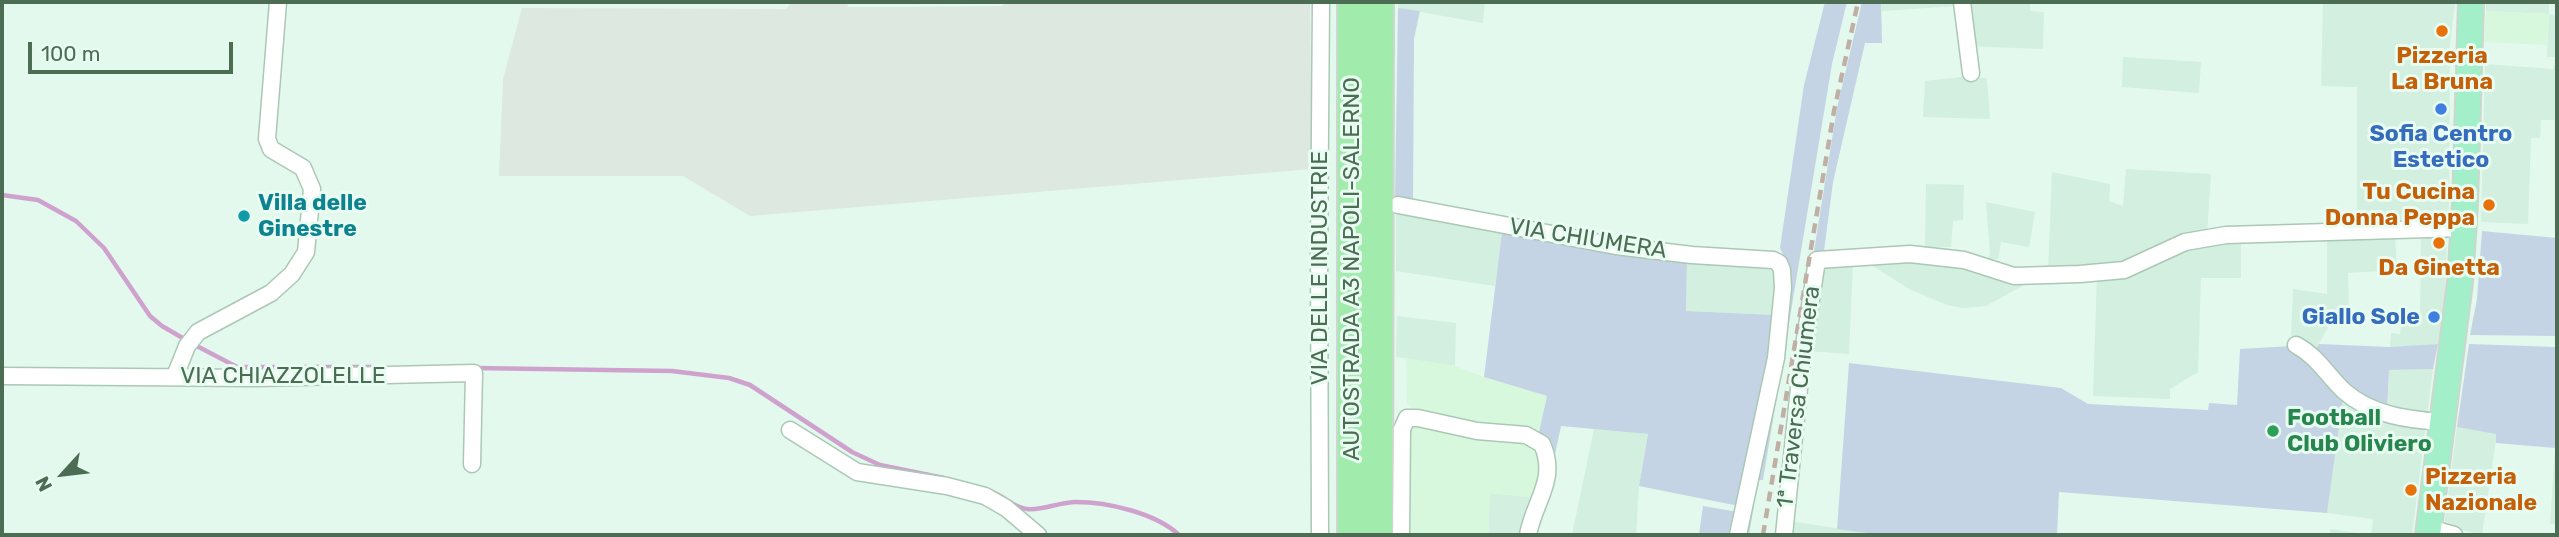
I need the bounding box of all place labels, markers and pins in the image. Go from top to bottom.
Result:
marker: Pizzeria La Bruna [2434,23,2450,39]
place label: Pizzeria La Bruna [2391,42,2493,96]
marker: Sofia Centro Estetico [2433,101,2449,117]
place label: Sofia Centro Estetico [2370,120,2512,174]
place label: Tu Cucina Donna Peppa [2325,178,2475,232]
place label: Villa delle Ginestre [258,189,367,243]
marker: Tu Cucina Donna Peppa [2481,197,2497,213]
marker: Villa delle Ginestre [236,208,252,224]
marker: Da Ginetta [2431,235,2447,251]
place label: Da Ginetta [2378,254,2500,282]
place label: Giallo Sole [2302,303,2420,331]
marker: Giallo Sole [2426,309,2442,325]
place label: Football Club Oliviero [2287,404,2432,458]
marker: Football Club Oliviero [2265,423,2281,439]
place label: Pizzeria Nazionale [2425,463,2537,517]
marker: Pizzeria Nazionale [2403,482,2419,498]

